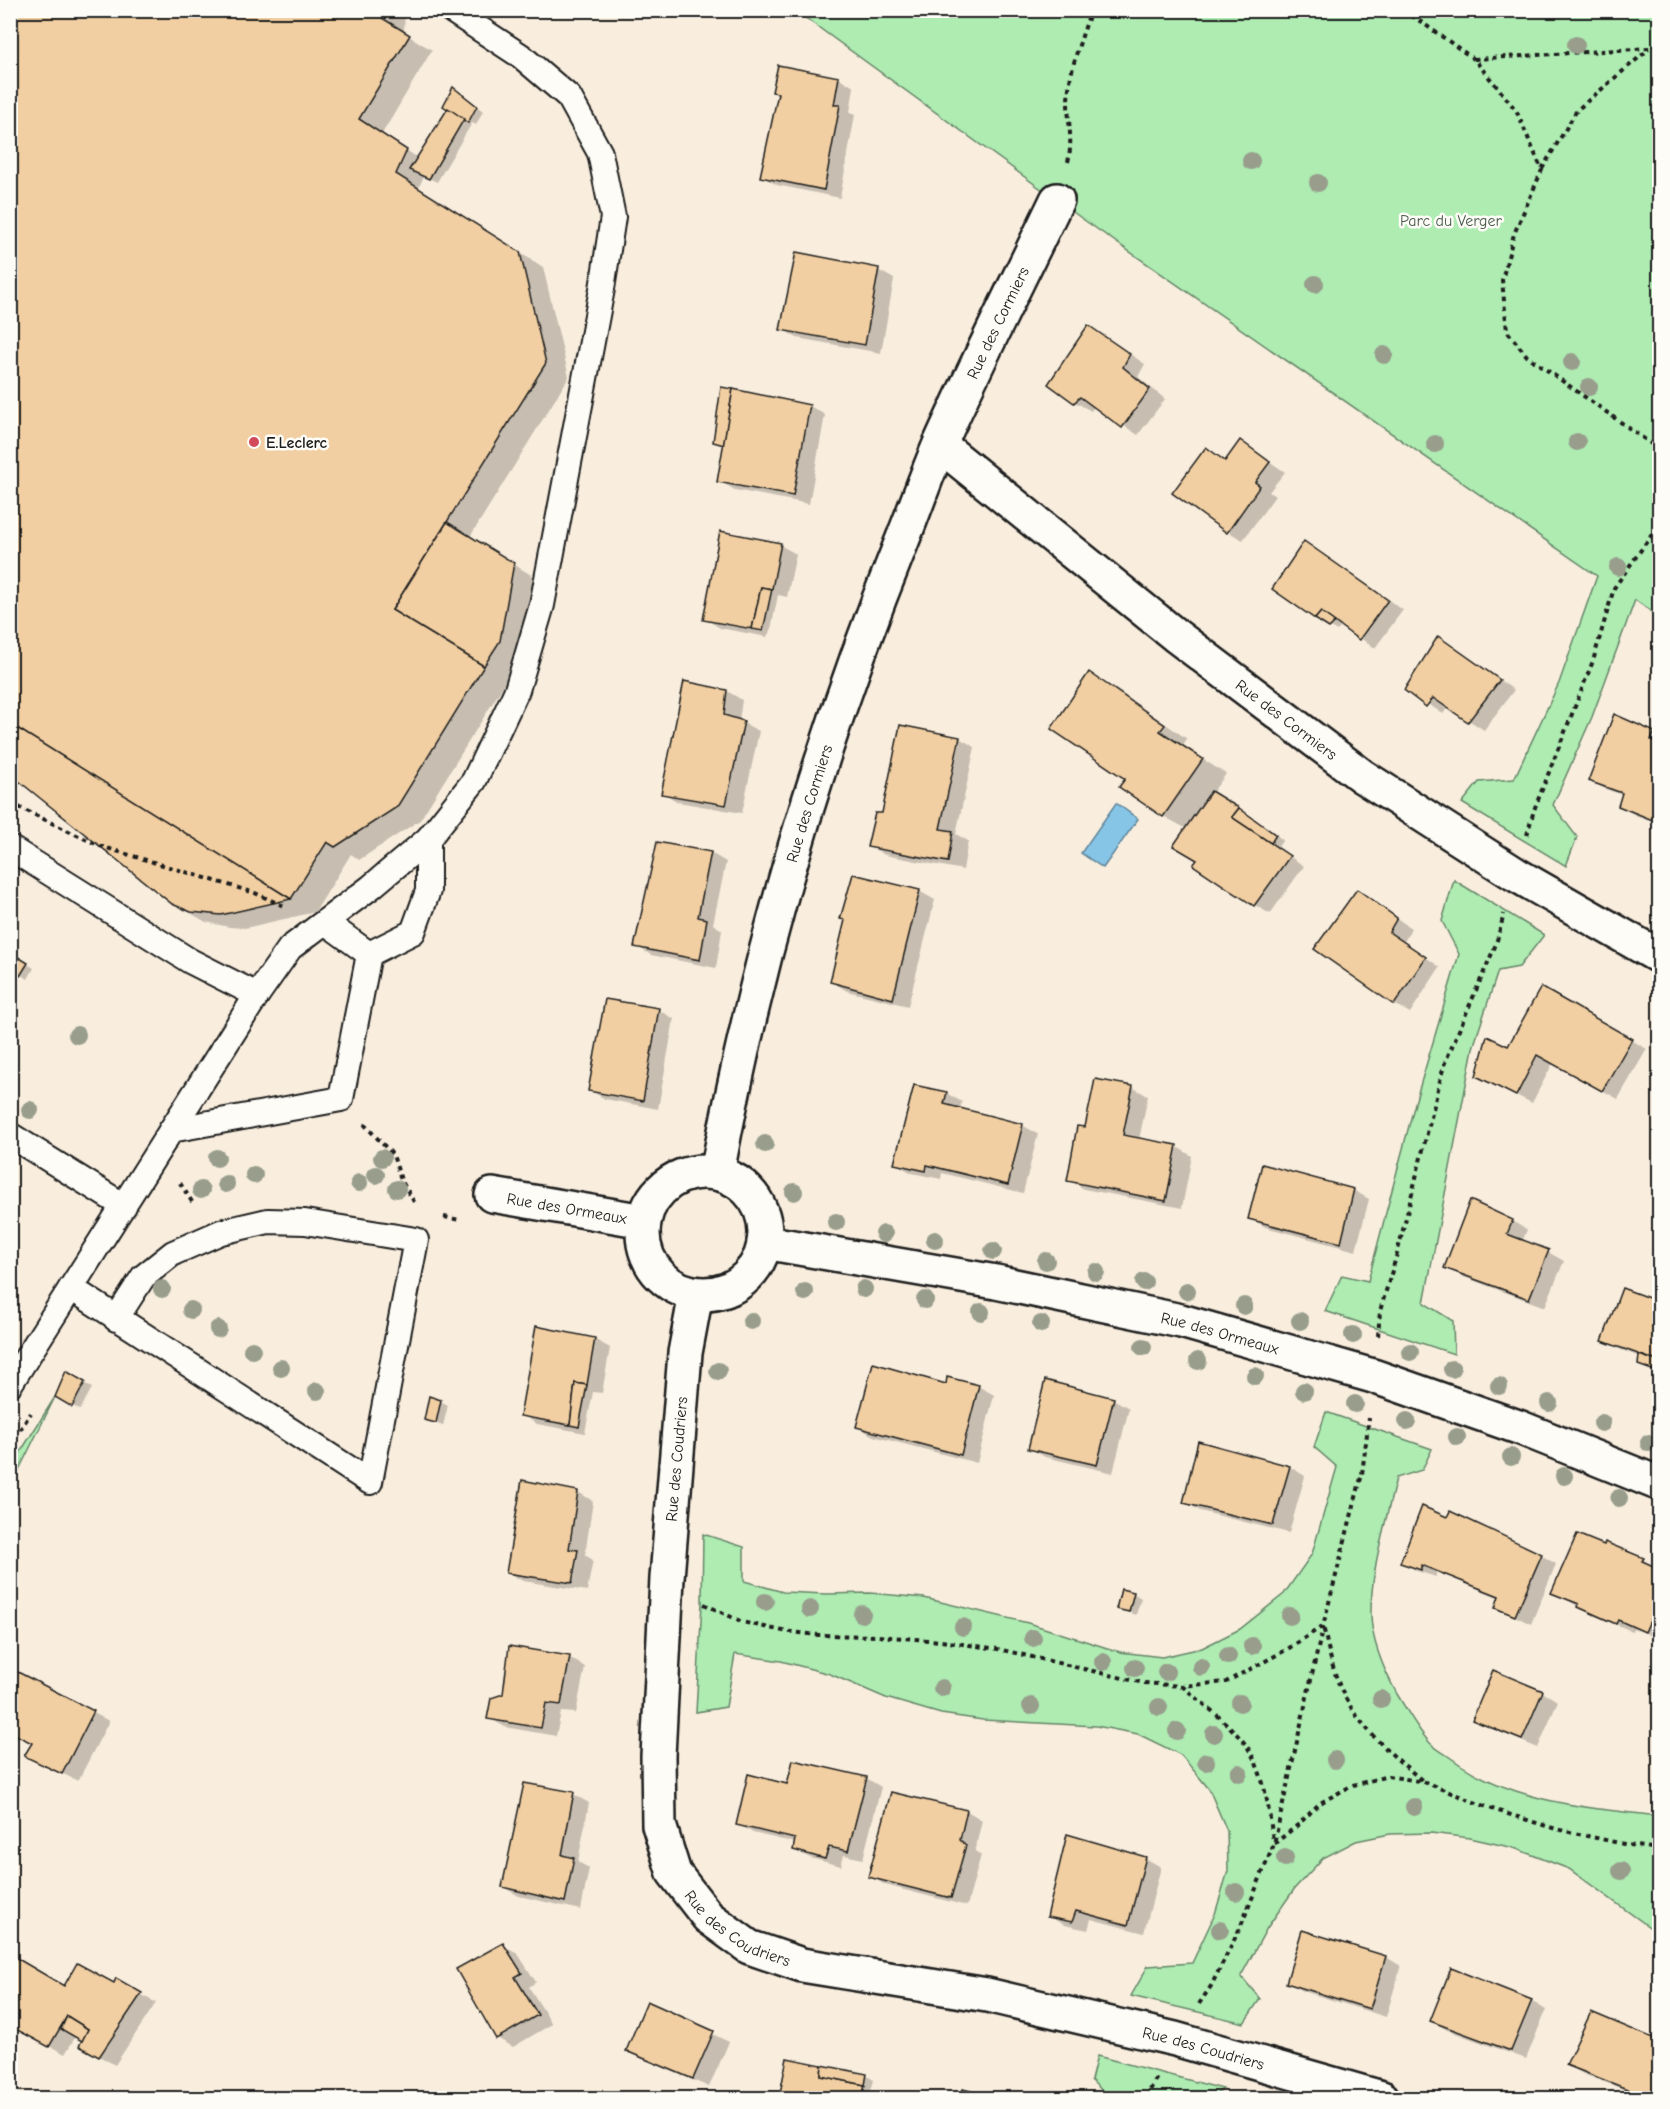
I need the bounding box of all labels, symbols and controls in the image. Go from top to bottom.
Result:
park label: Parc du Verger [1400,212,1503,230]
street label: Rue des Cormiers [964,264,1033,382]
place label: E.Leclerc [266,434,328,452]
marker: E.Leclerc [247,435,261,449]
street label: Rue des Cormiers [1232,676,1341,764]
street label: Rue des Cormiers [783,742,837,865]
street label: Rue des Ormeaux [505,1190,629,1228]
street label: Rue des Ormeaux [1159,1309,1281,1359]
street label: Rue des Coudriers [663,1395,691,1522]
street label: Rue des Coudriers [681,1887,793,1970]
street label: Rue des Coudriers [1141,2024,1267,2074]

